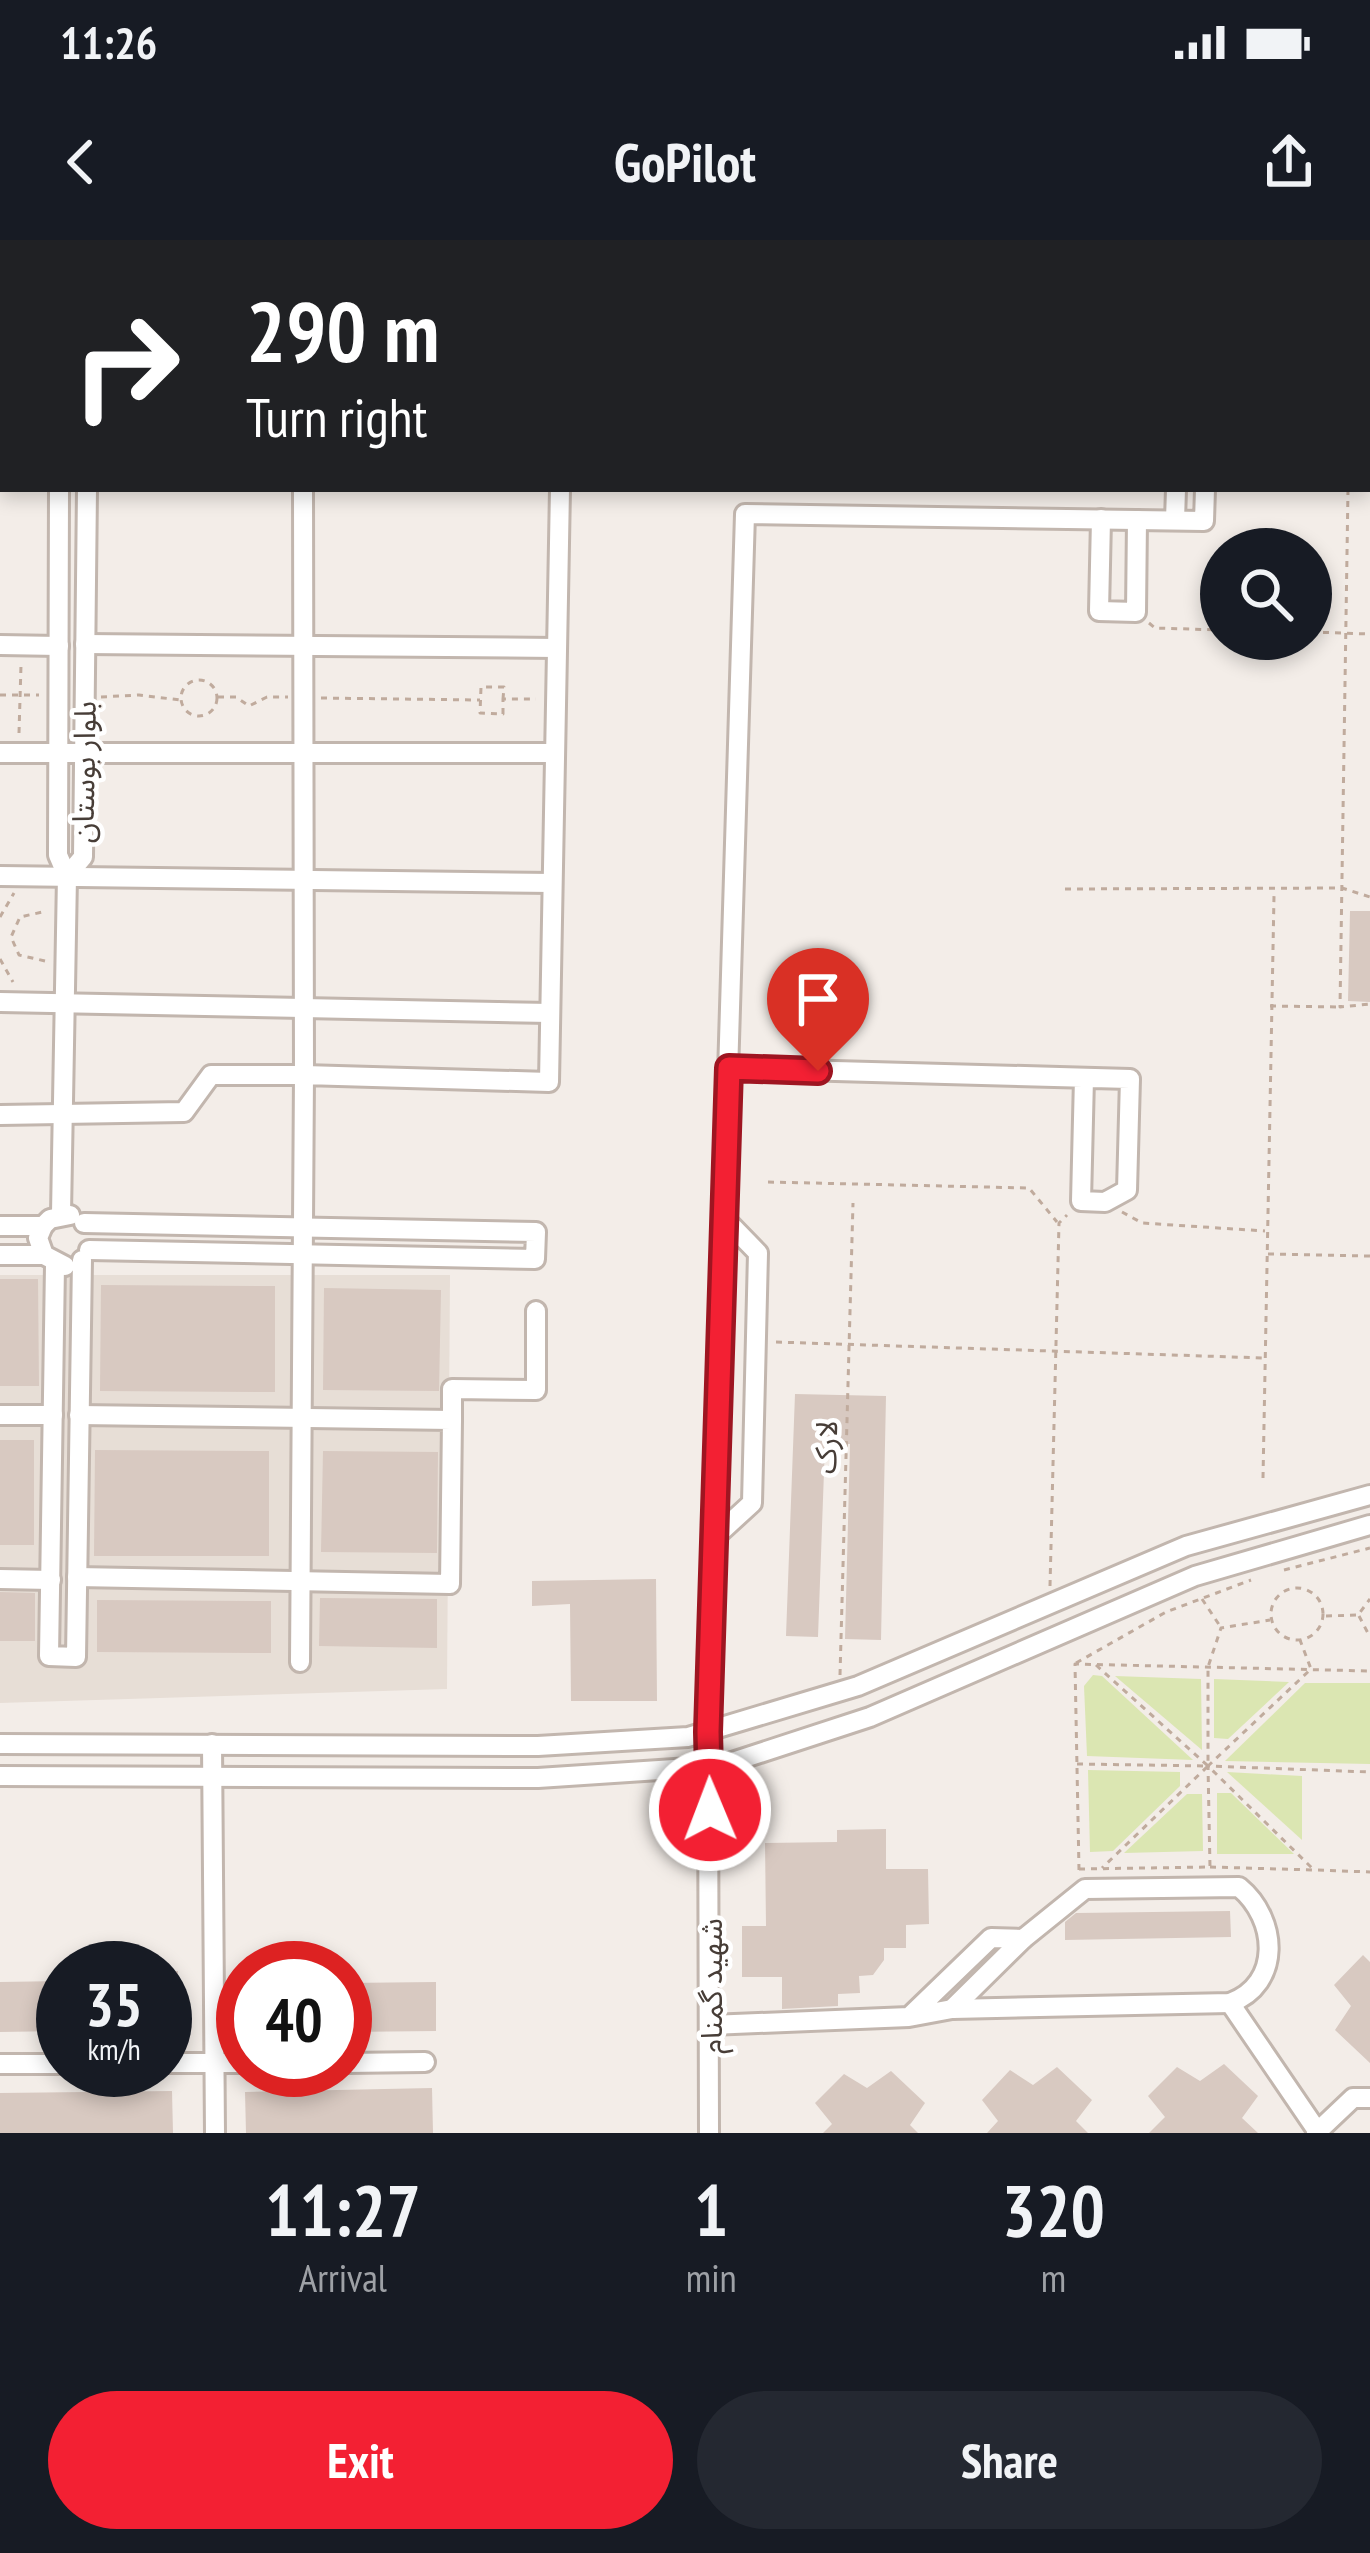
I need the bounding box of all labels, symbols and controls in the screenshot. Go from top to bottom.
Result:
text: 11:26 [60,13,157,71]
text: GoPilot [614,127,756,197]
icon: back [48,129,114,195]
icon: share [1256,129,1322,195]
text: 290 m [246,276,439,385]
icon: right [48,288,204,444]
text: Turn right [246,382,427,452]
map controls [1200,528,1332,660]
button: search [1200,528,1332,660]
street label: بلوار بوستان [62,701,104,843]
pin [767,948,869,1071]
icon: arrive [785,966,851,1032]
street label: لارک [805,1420,845,1474]
position arrow [647,1747,773,1873]
street label: شهید گمنام [691,1918,734,2054]
speed limit sign: 40 [216,1941,372,2097]
text: 35 [85,1965,143,2043]
text: km/h [87,2029,141,2068]
text: 11:27 [265,2163,421,2256]
text: 1 [694,2163,728,2256]
text: 320 [1002,2163,1105,2256]
text: Arrival [299,2252,387,2303]
text: min [686,2252,737,2303]
text: m [1041,2252,1066,2303]
button: Exit [48,2391,673,2529]
button: Share [697,2391,1322,2529]

